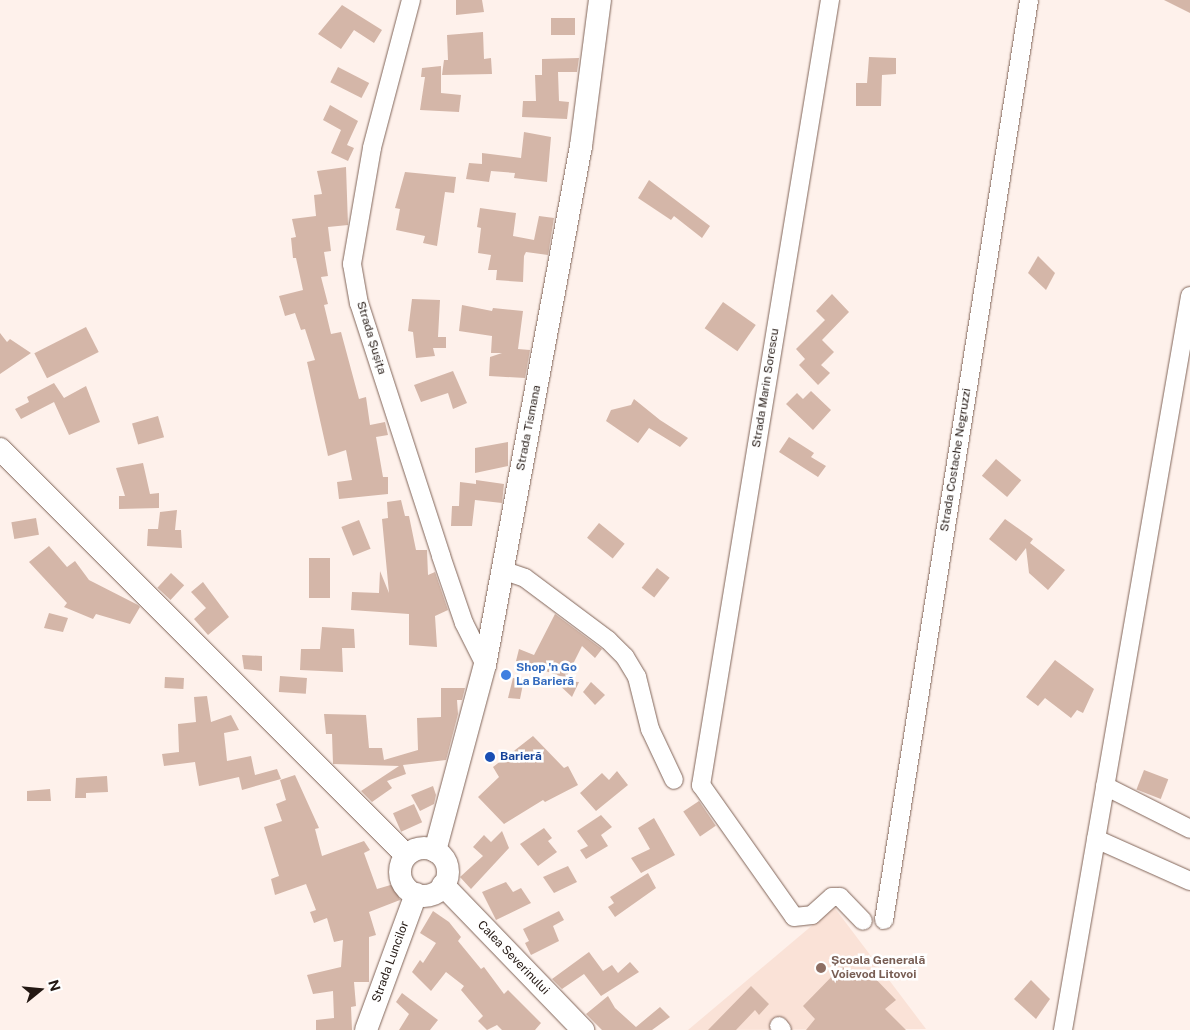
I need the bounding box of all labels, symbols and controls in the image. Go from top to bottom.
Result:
street label: Strada Șușița [353,300,389,376]
street label: Strada Marin Sorescu [749,327,783,449]
street label: Strada Tismana [514,384,544,472]
street label: Strada Costache Negruzzi [938,387,974,533]
place label: Shop 'n Go La Barieră [516,661,577,689]
marker: Shop 'n Go La Barieră [500,669,512,681]
place label: Barieră [500,750,542,764]
marker: Barieră [484,751,496,763]
street label: Calea Severinului [474,918,552,998]
street label: Strada Luncilor [370,919,412,1005]
place label: Școala Generală Voievod Litovoi [831,954,925,982]
marker: Școala Generală Voievod Litovoi [815,962,827,974]
north arrow [15,965,65,1015]
text: N [45,978,64,993]

